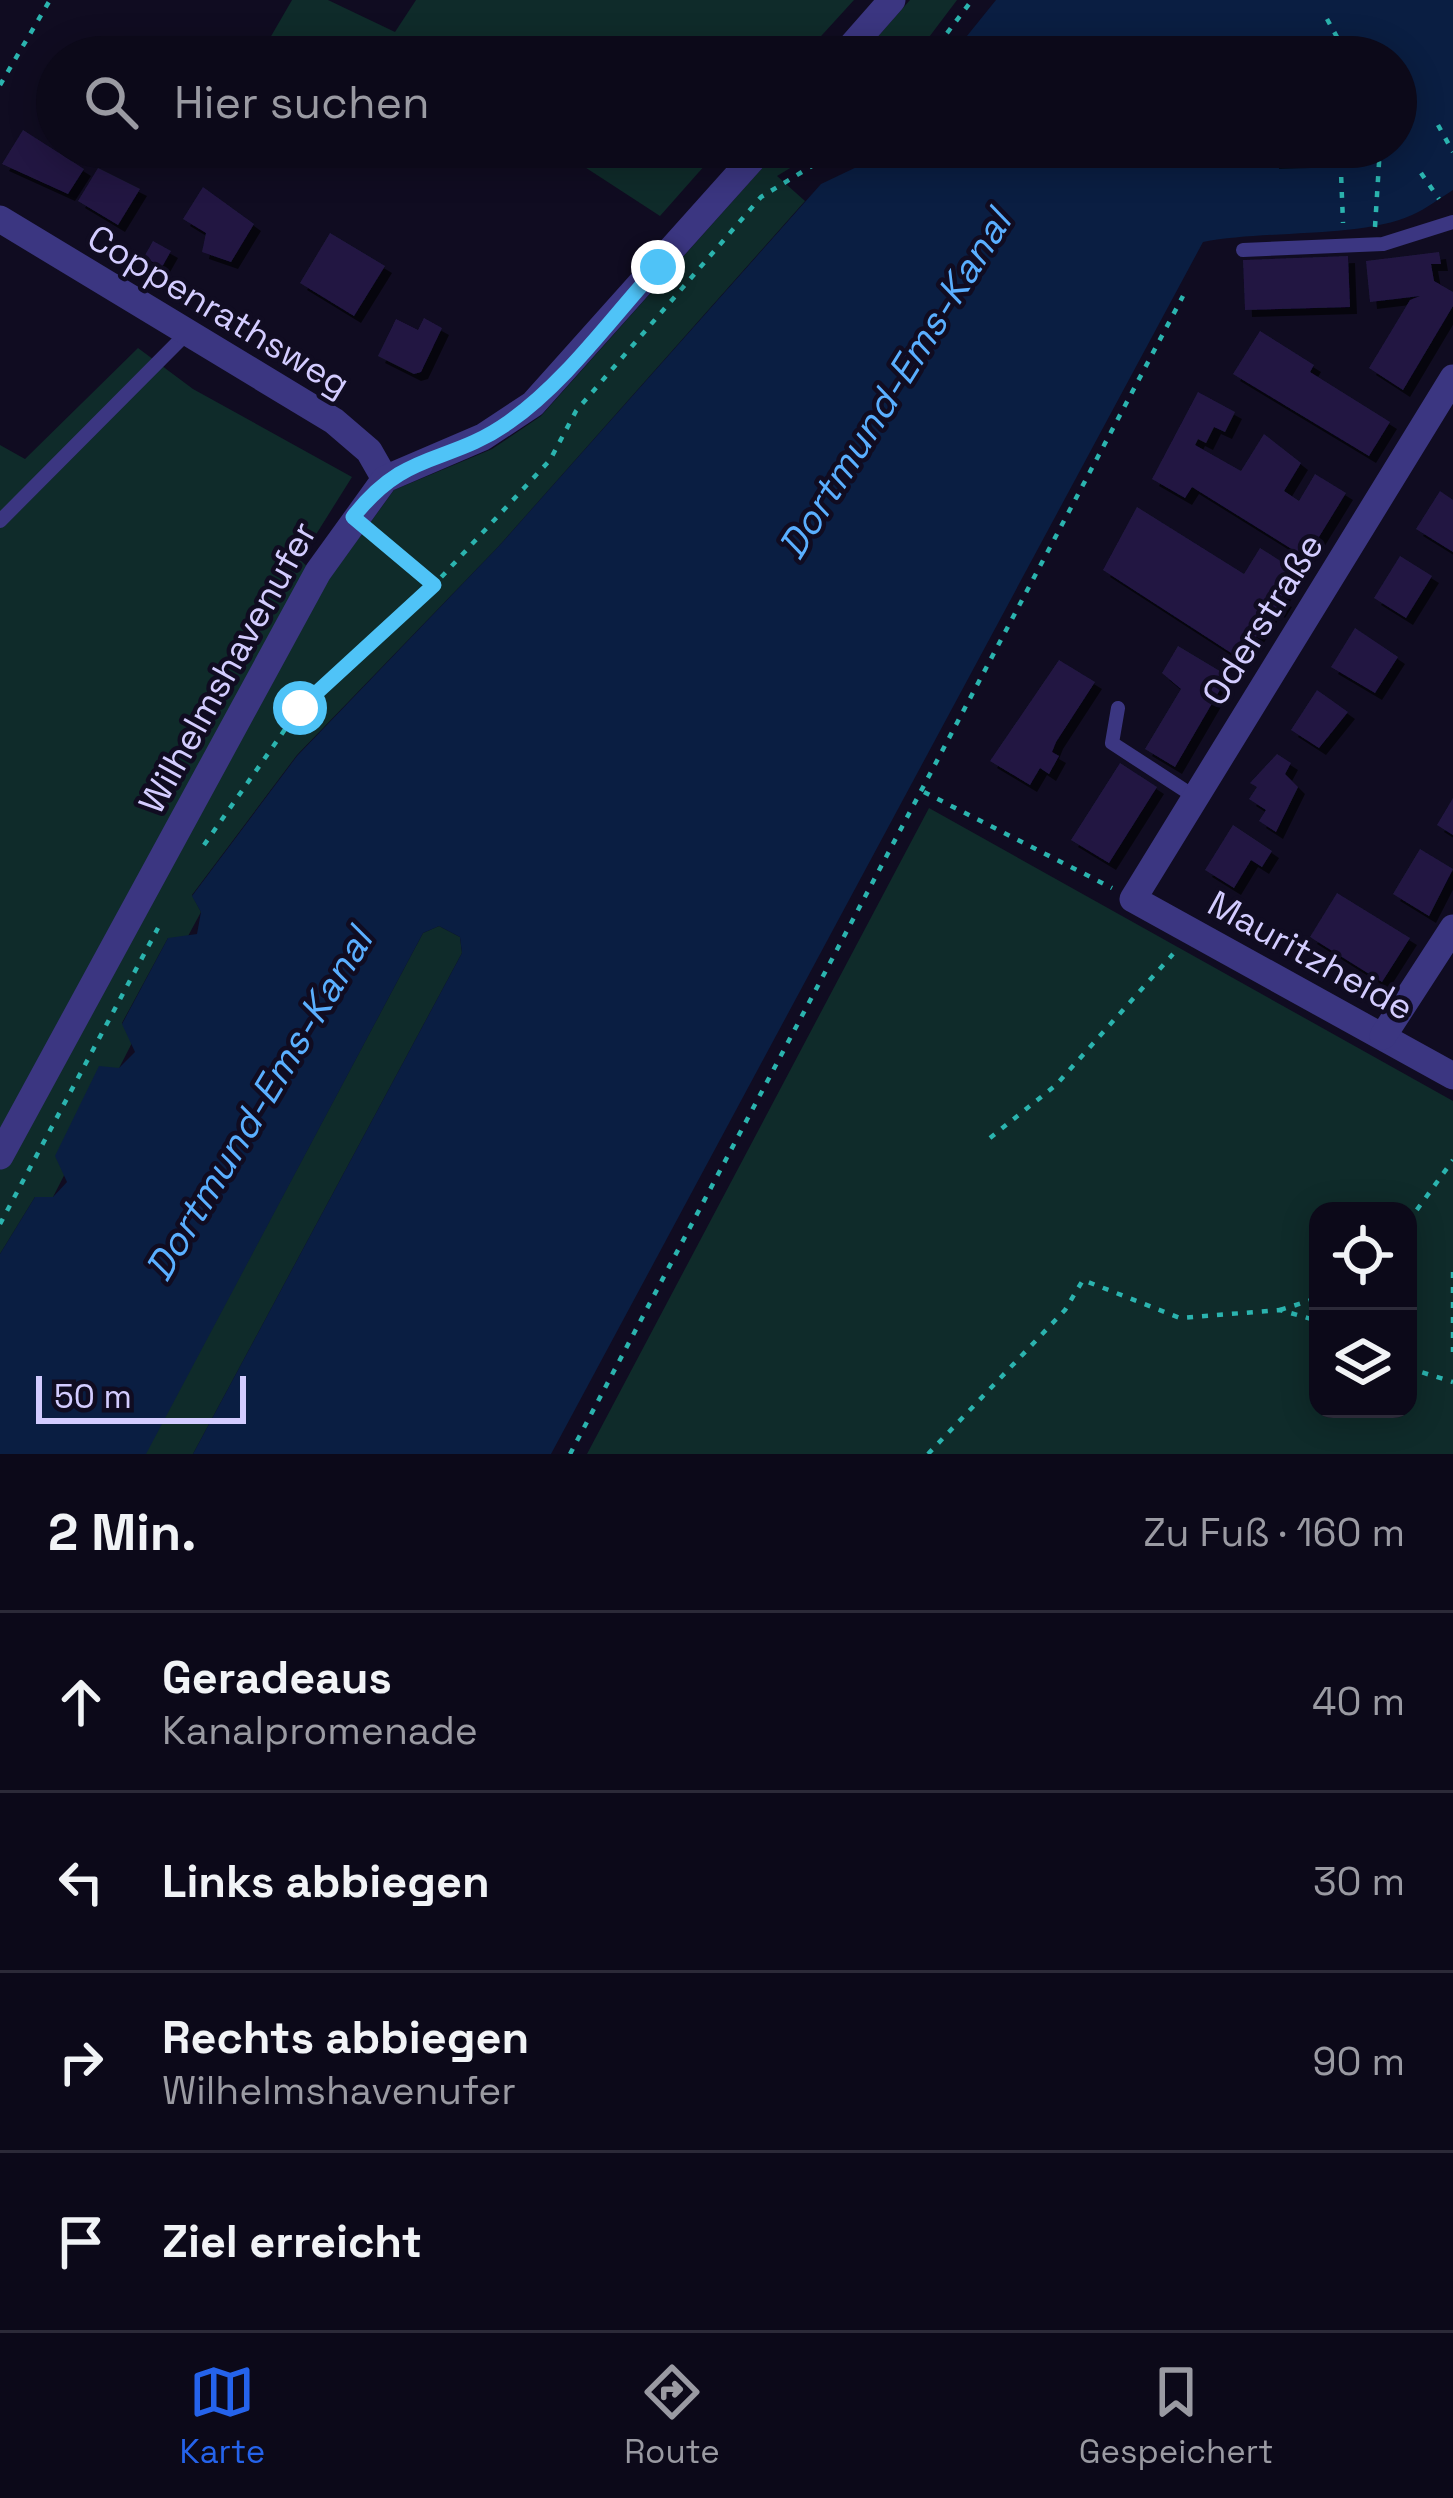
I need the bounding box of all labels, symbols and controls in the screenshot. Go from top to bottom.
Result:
search box [36,36,1417,168]
icon: search [78,69,144,135]
text: Hier suchen [174,74,430,131]
water label: Dortmund-Ems-Kanal [767,197,1024,568]
street label: Coppenrathsweg [79,214,358,407]
route end [631,240,685,294]
street label: Wilhelmshavenufer [129,513,327,822]
street label: Oderstraße [1192,525,1334,714]
route start [273,681,327,735]
street label: Mauritzheide [1200,881,1421,1031]
water label: Dortmund-Ems-Kanal [134,915,385,1289]
map controls [1309,1202,1417,1418]
button: locate [1309,1202,1417,1310]
button: layers [1309,1310,1417,1418]
scale bar [36,1370,246,1423]
text: 50 m [54,1376,132,1418]
text: 2 Min. [48,1500,196,1565]
text: Zu Fuß · 160 m [1143,1508,1405,1557]
text: Geradeaus [162,1649,392,1706]
icon: ahead [48,1669,114,1735]
text: 40 m [1312,1677,1405,1726]
text: Kanalpromenade [162,1706,478,1755]
icon: left [48,1849,114,1915]
text: Links abbiegen [162,1853,490,1910]
text: 30 m [1313,1857,1405,1906]
text: Rechts abbiegen [162,2009,529,2066]
icon: right [48,2029,114,2095]
text: 90 m [1313,2037,1405,2086]
text: Wilhelmshavenufer [162,2066,516,2115]
icon: arrive [48,2209,114,2275]
text: Ziel erreicht [162,2213,422,2270]
tab: Karte [180,2359,265,2473]
tab: Route [624,2359,720,2473]
tab: Gespeichert [1079,2359,1273,2473]

